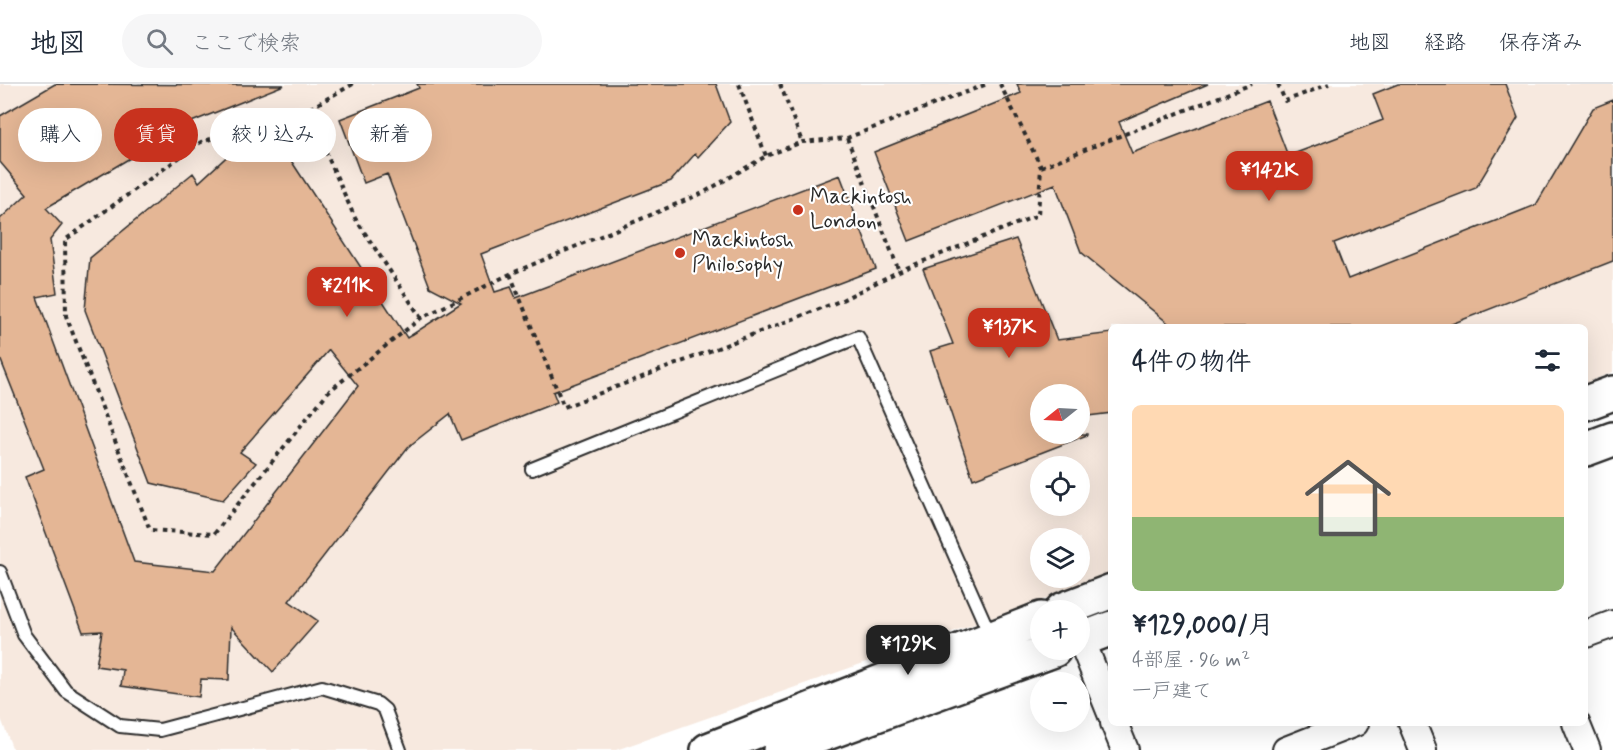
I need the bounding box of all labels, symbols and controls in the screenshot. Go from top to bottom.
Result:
search box [122,14,542,68]
icon: search [143,25,176,58]
text: 地図 [30,26,86,63]
text: 地図 [1349,29,1391,57]
text: 経路 [1424,29,1466,57]
text: 保存済み [1499,29,1583,57]
text: ここで検索 [191,30,301,58]
chip: 購入 [18,108,102,162]
chip: 賃貸 [114,108,198,162]
chip: 絞り込み [210,108,336,162]
chip: 新着 [348,108,432,162]
pin: ¥142K [1227,151,1311,202]
text: ¥142K [1240,157,1298,184]
place label: Mackintosh London [810,183,912,236]
marker: Mackintosh London [791,203,805,217]
place label: Mackintosh Philosophy [692,226,794,279]
marker: Mackintosh Philosophy [673,246,687,260]
pin: ¥211K [305,267,389,318]
text: ¥211K [321,273,373,300]
pin: ¥137K [967,308,1051,359]
text: ¥137K [982,314,1036,341]
icon: filters [1531,344,1564,377]
text: 4件の物件 [1132,346,1251,380]
north arrow [1030,384,1090,444]
map controls [1030,384,1090,732]
icon: home [1294,444,1402,552]
button: locate [1030,456,1090,516]
button: layers [1030,528,1090,588]
button: + [1030,600,1090,660]
text: ¥129,000/月 [1132,609,1274,643]
pin: ¥129K [866,625,950,676]
text: ¥129K [880,631,936,658]
text: 4部屋 · 96 m² [1132,647,1250,674]
button: − [1030,672,1090,732]
text: 一戸建て [1132,678,1212,705]

